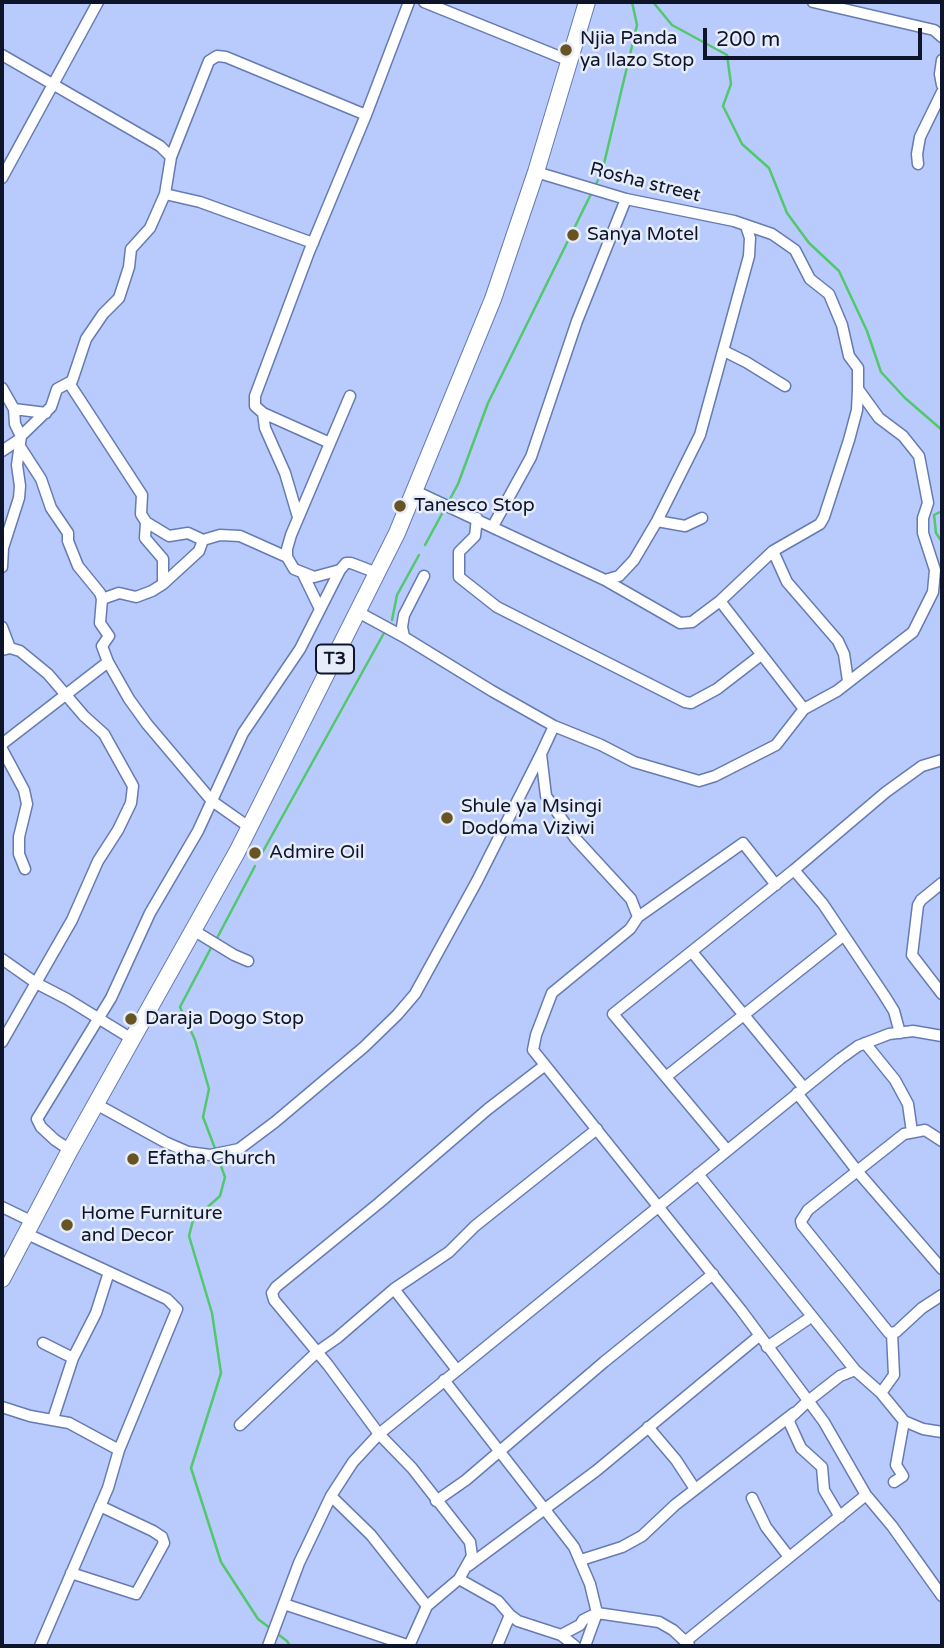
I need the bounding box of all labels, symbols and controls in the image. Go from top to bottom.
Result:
scale bar [706,14,925,58]
text: 200 m [716,27,780,52]
place label: Njia Panda ya Ilazo Stop [580,28,694,72]
marker: Njia Panda ya Ilazo Stop [558,42,574,58]
street label: Rosha street [587,158,703,208]
place label: Sanya Motel [587,224,699,246]
marker: Sanya Motel [565,227,581,243]
place label: Tanesco Stop [414,495,535,517]
marker: Tanesco Stop [392,498,408,514]
road number: T3 [316,644,354,674]
place label: Shule ya Msingi Dodoma Viziwi [461,796,602,840]
marker: Shule ya Msingi Dodoma Viziwi [439,810,455,826]
place label: Admire Oil [269,842,364,864]
marker: Admire Oil [247,845,263,861]
place label: Daraja Dogo Stop [145,1008,304,1030]
marker: Daraja Dogo Stop [123,1011,139,1027]
place label: Efatha Church [147,1148,276,1170]
marker: Efatha Church [125,1151,141,1167]
place label: Home Furniture and Decor [81,1203,222,1247]
marker: Home Furniture and Decor [59,1217,75,1233]

